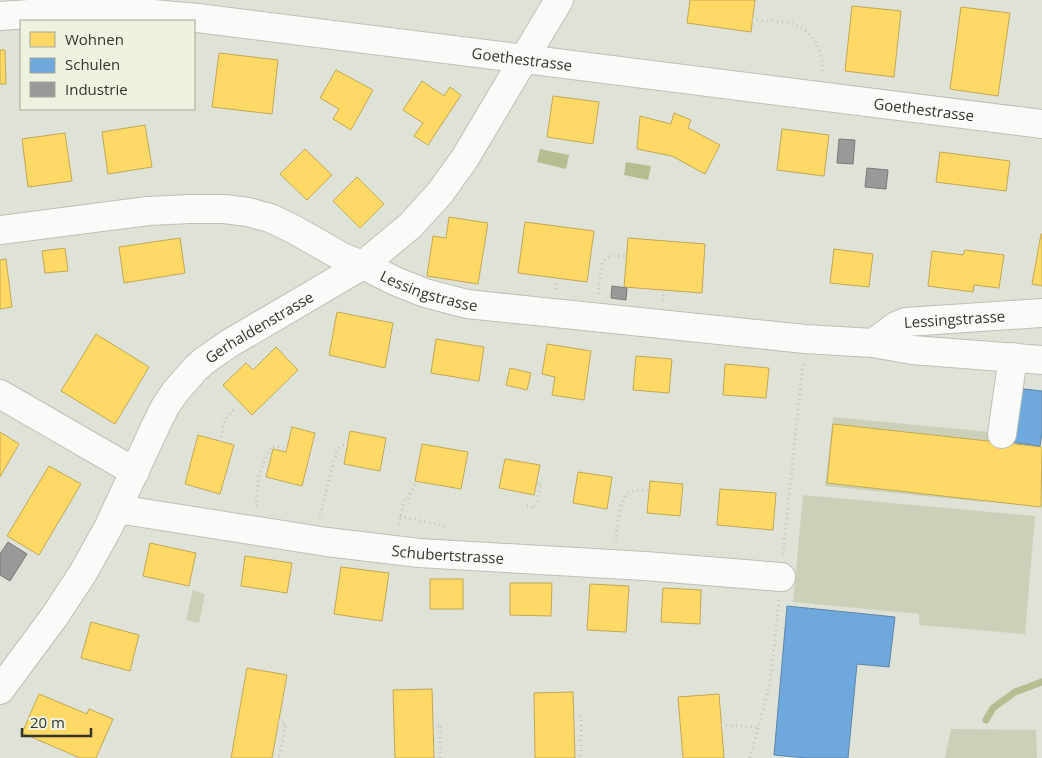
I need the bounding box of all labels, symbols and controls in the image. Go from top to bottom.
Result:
legend [20,20,195,110]
text: Wohnen [65,29,124,49]
street label: Goethestrasse [471,42,573,75]
text: Schulen [65,54,120,74]
text: Industrie [65,79,128,99]
street label: Goethestrasse [872,93,975,125]
street label: Lessingstrasse [377,265,479,315]
street label: Gerhaldenstrasse [201,286,317,368]
street label: Lessingstrasse [903,305,1006,332]
street label: Schubertstrasse [390,540,505,568]
scale bar [22,706,91,738]
text: 20 m [30,712,65,732]

